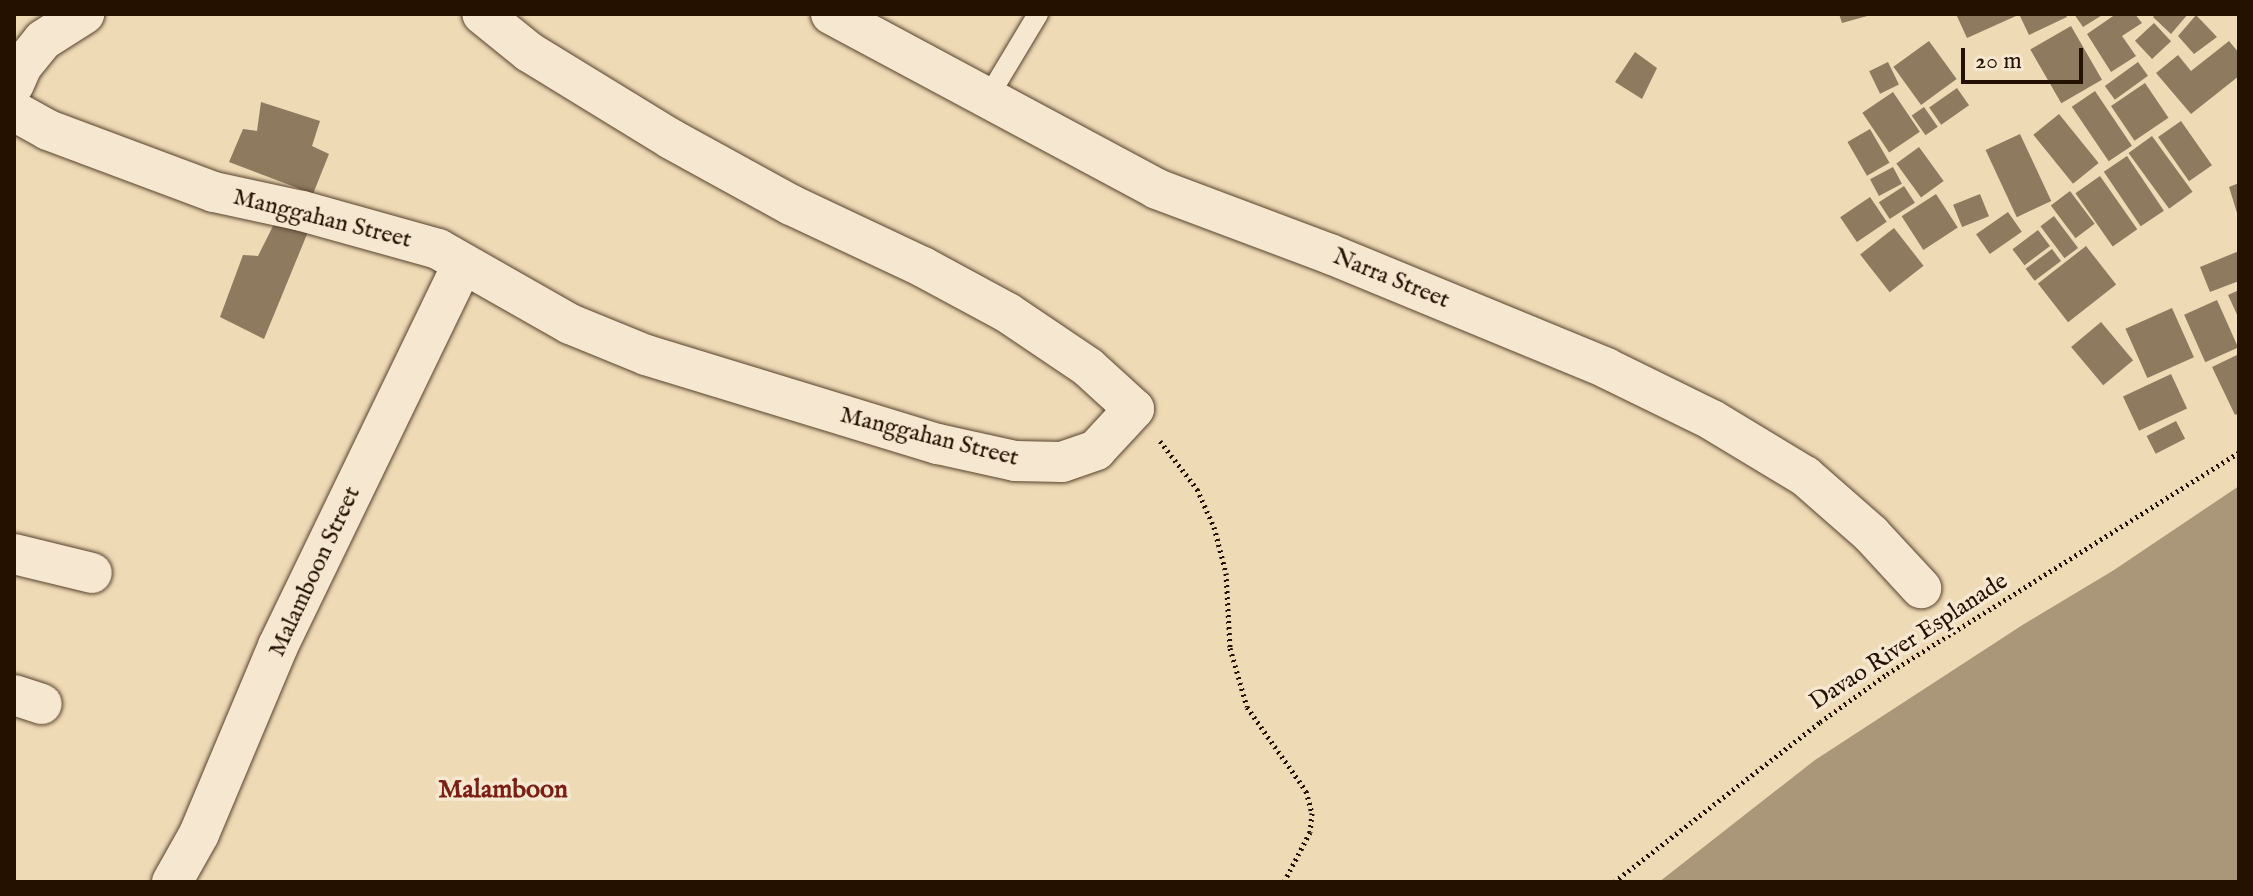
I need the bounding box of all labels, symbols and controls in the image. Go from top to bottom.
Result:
scale bar [1965,32,2087,82]
text: 20 m [1975,46,2022,77]
street label: Manggahan Street [230,183,414,255]
street label: Narra Street [1328,243,1454,315]
street label: Manggahan Street [837,401,1021,473]
street label: Malamboon Street [263,482,367,662]
street label: Davao River Esplanade [1805,567,2013,717]
district label: Malamboon [438,774,568,806]

